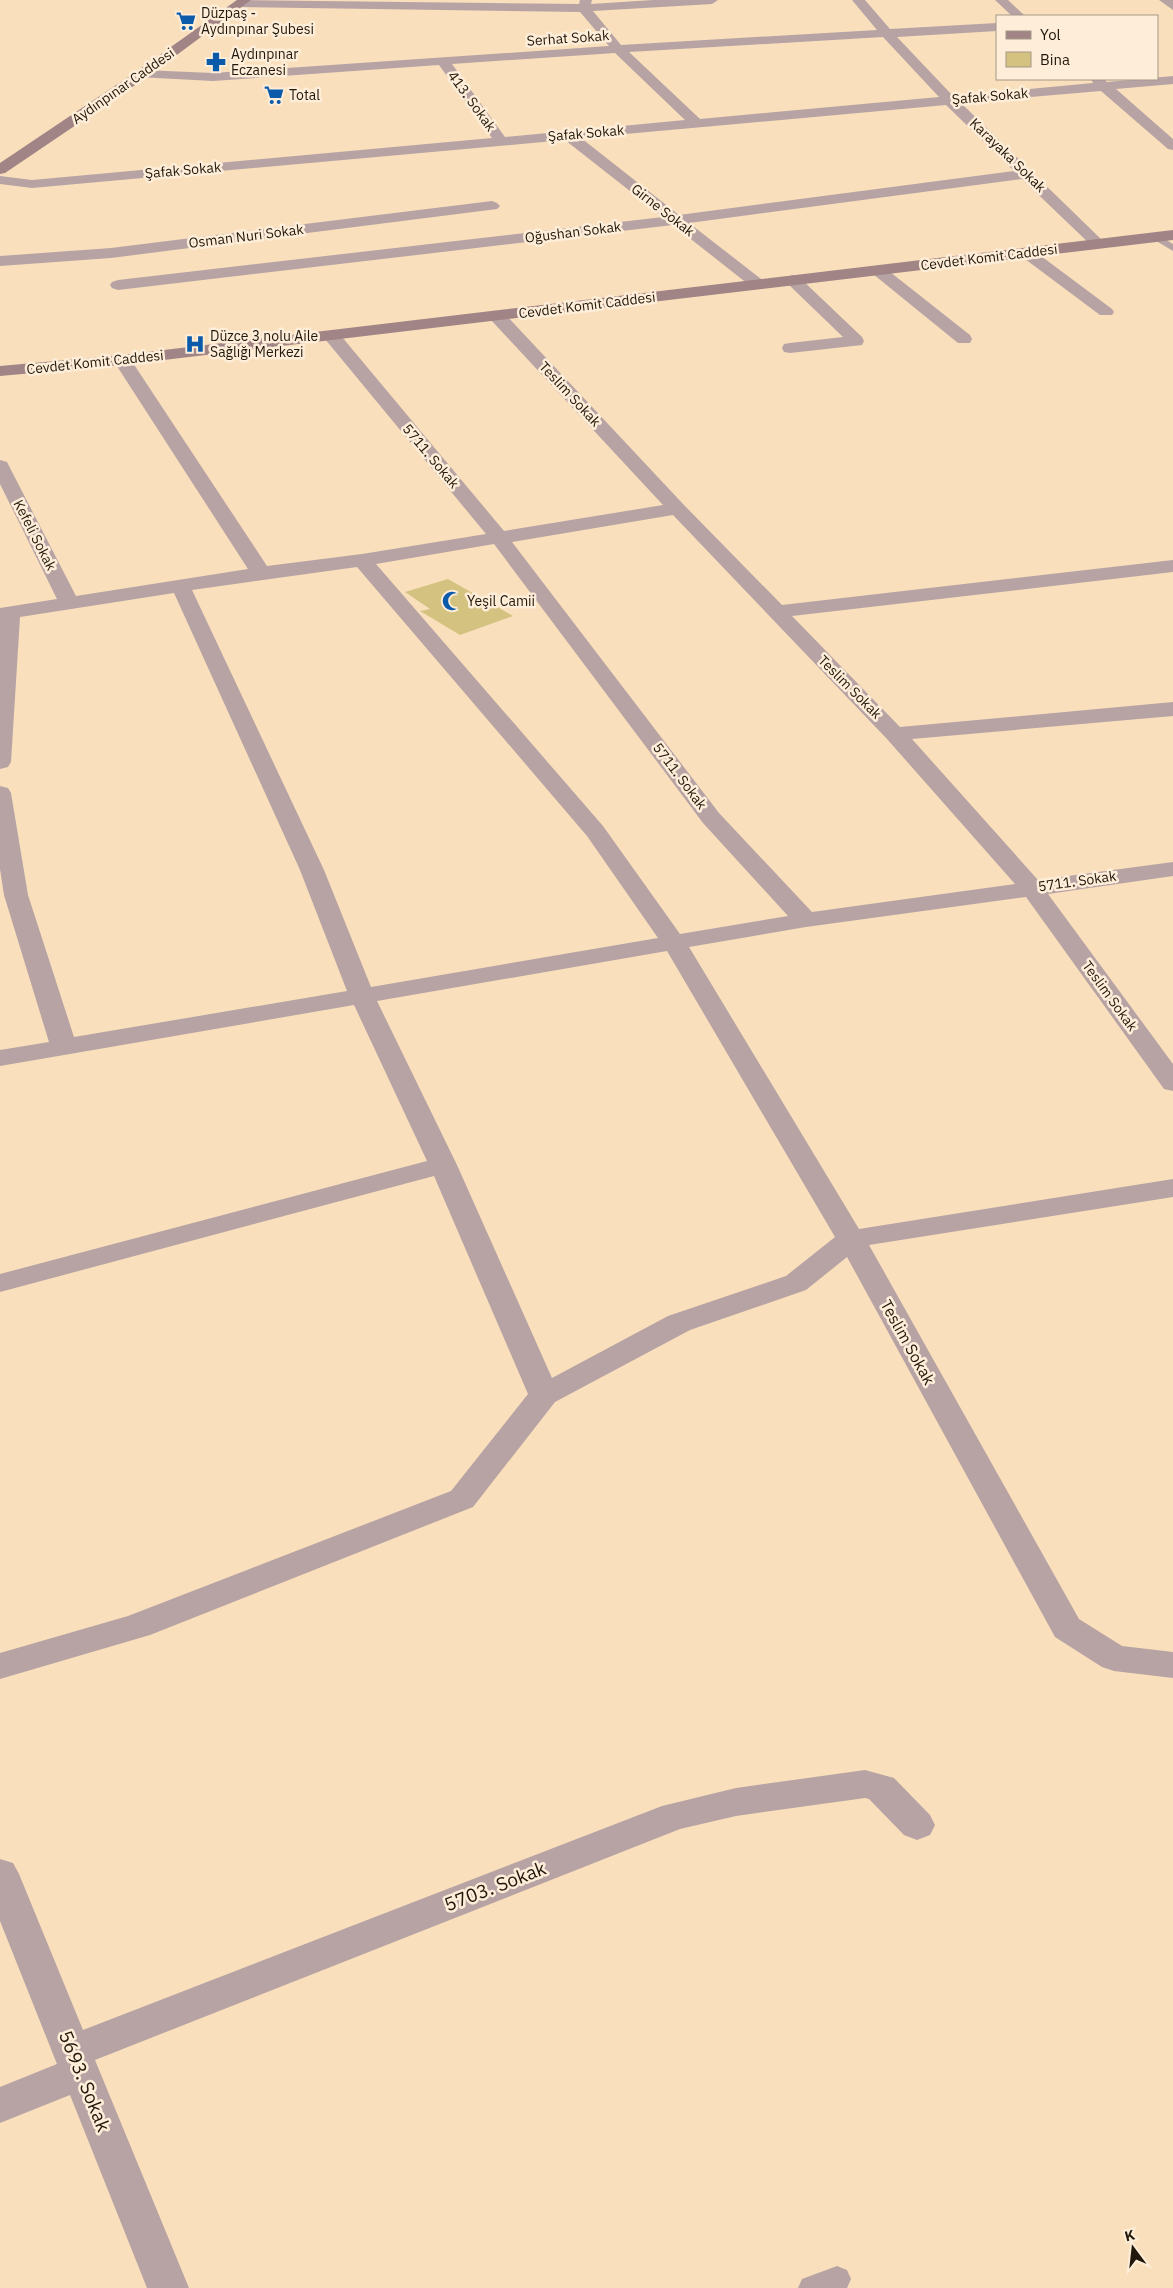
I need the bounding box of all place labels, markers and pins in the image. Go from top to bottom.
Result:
place label: Düzpaş - Aydınpınar Şubesi [201,4,314,38]
supermarket icon: Düzpaş - Aydınpınar Şubesi [175,10,197,32]
place label: Aydınpınar Eczanesi [231,45,298,79]
pharmacy icon: Aydınpınar Eczanesi [205,51,227,73]
supermarket icon: Total [263,84,285,106]
place label: Total [289,86,320,104]
place label: Düzce 3 nolu Aile Sağlığı Merkezi [210,327,318,361]
hospital icon: Düzce 3 nolu Aile Sağlığı Merkezi [184,333,206,355]
mosque icon: Yeşil Camii [441,590,463,612]
place label: Yeşil Camii [467,592,535,610]

